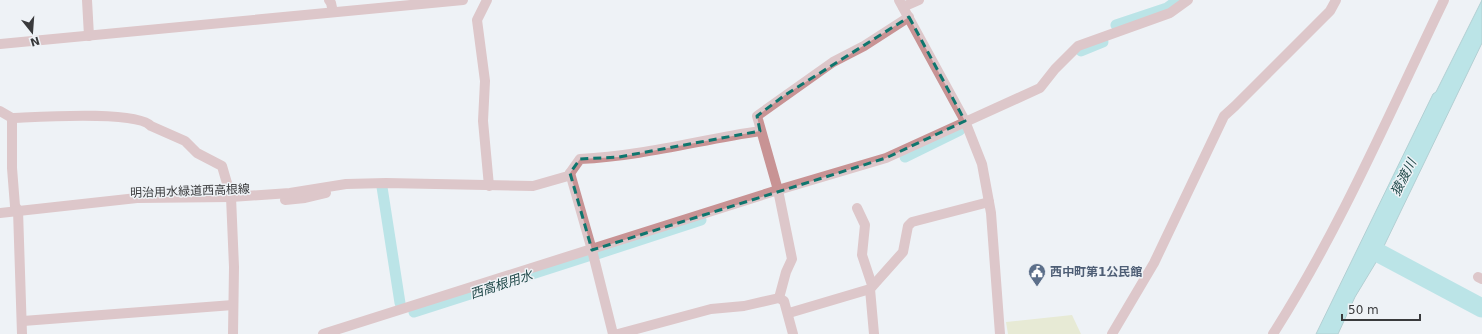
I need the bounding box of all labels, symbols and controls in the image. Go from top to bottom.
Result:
north arrow [12,12,52,52]
text: N [28,34,41,49]
water label: 猿渡川 [1388,155,1420,198]
street label: 明治用水緑道西高根線 [130,182,250,200]
public building icon: 西中町第1公民館 [1027,262,1047,287]
place label: 西中町第1公民館 [1050,265,1142,279]
water label: 西高根用水 [468,267,536,302]
scale bar [1342,296,1420,322]
text: 50 m [1348,303,1379,317]

